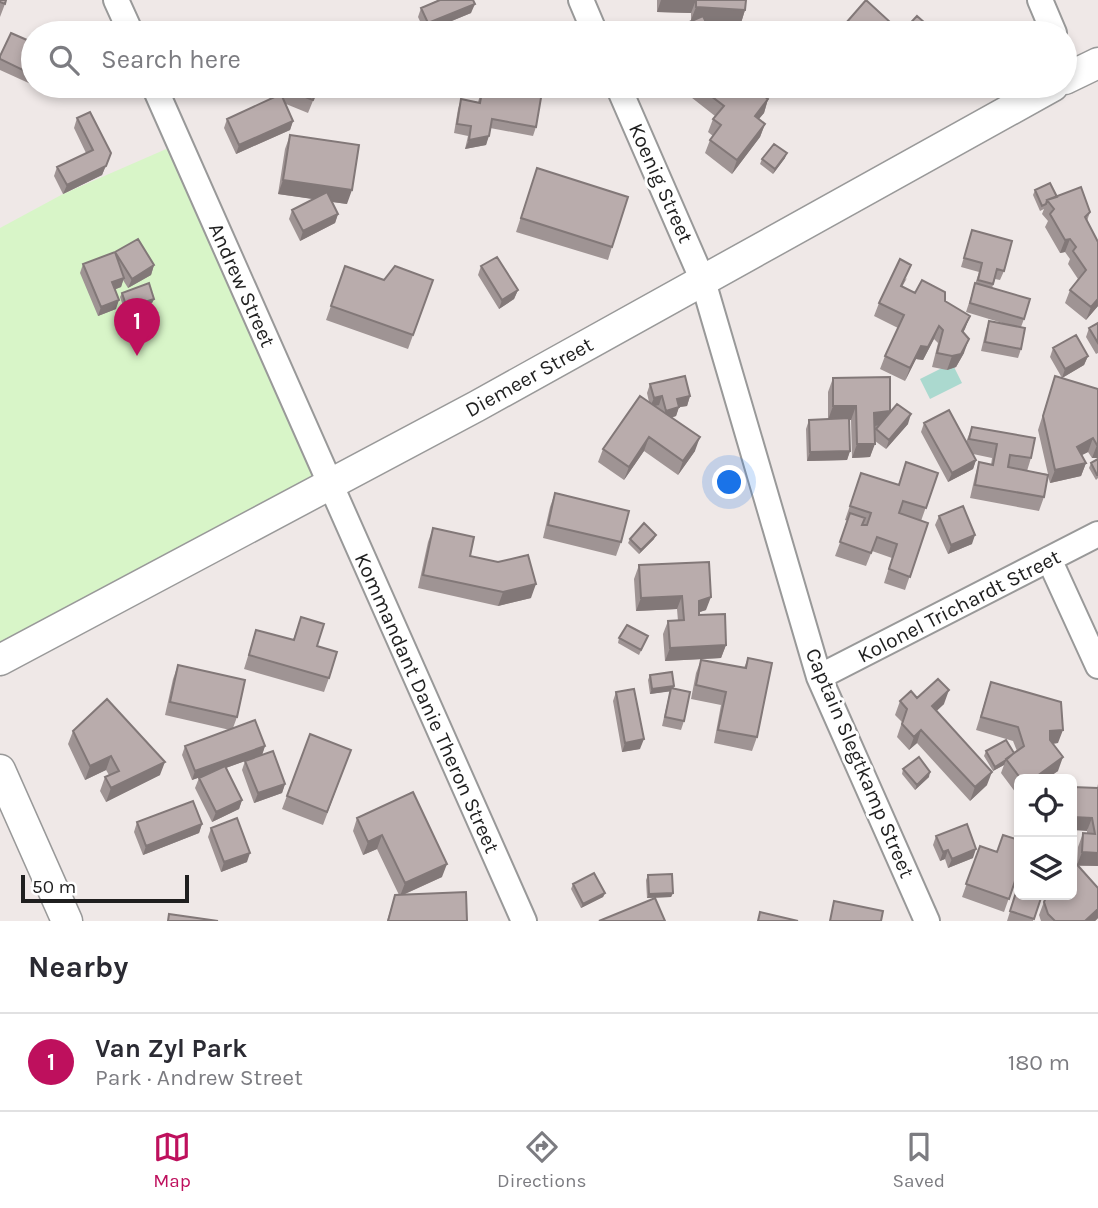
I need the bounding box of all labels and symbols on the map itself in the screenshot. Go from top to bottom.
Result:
street label: Koenig Street [624,119,698,247]
street label: Andrew Street [204,219,280,351]
pin: 1 [114,298,160,356]
street label: Diemeer Street [461,332,597,422]
your location [712,465,746,499]
street label: Kolonel Trichardt Street [854,544,1064,668]
street label: Kommandant Danie Theron Street [350,549,504,857]
street label: Captain Slegtkamp Street [801,645,919,882]
scale bar [21,872,189,904]

